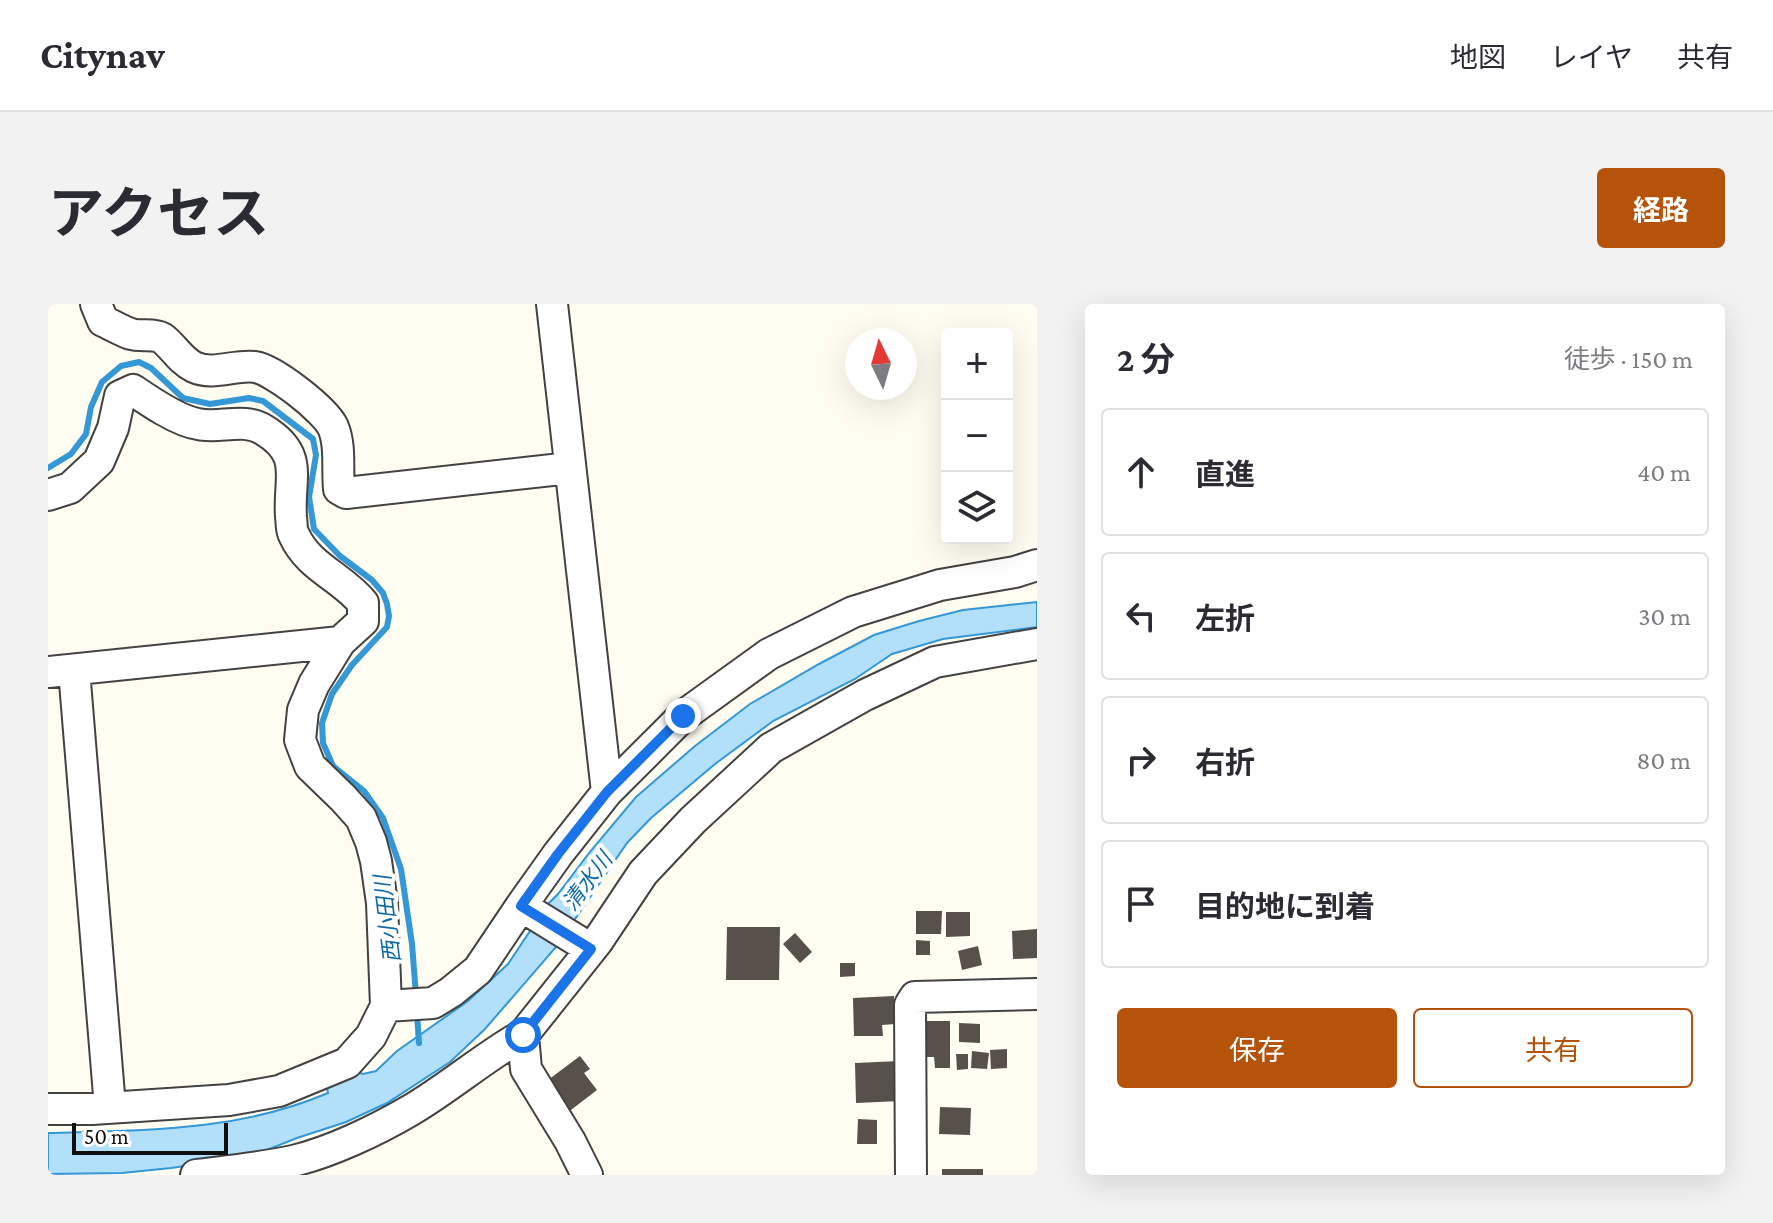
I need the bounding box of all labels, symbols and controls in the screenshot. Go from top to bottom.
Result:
text: Citynav [40,34,165,76]
text: 地図 [1450,42,1506,73]
text: レイヤ [1550,42,1633,73]
text: 共有 [1677,42,1733,73]
button: 経路 [1597,168,1725,248]
text: アクセス [48,183,269,245]
north arrow [845,328,917,400]
map controls [941,328,1013,544]
button: + [941,328,1013,400]
text: 2 分 [1117,341,1175,378]
text: 徒歩 · 150 m [1564,345,1693,374]
button: − [941,400,1013,472]
icon: ahead [1119,450,1163,494]
text: 直進 [1195,458,1255,491]
text: 40 m [1637,458,1691,487]
button: layers [941,472,1013,544]
icon: left [1119,594,1163,638]
text: 左折 [1195,602,1255,635]
text: 30 m [1638,602,1691,631]
route end [665,698,701,734]
icon: right [1119,738,1163,782]
text: 右折 [1195,746,1255,779]
text: 80 m [1637,746,1691,775]
water label: 清水川 [558,846,618,915]
water label: 西小田川 [369,872,405,964]
icon: arrive [1119,882,1163,926]
text: 目的地に到着 [1195,890,1375,923]
button: 保存 [1117,1008,1397,1088]
button: 共有 [1413,1008,1693,1088]
route start [505,1017,541,1053]
scale bar [72,1119,228,1155]
text: 50 m [84,1124,129,1149]

